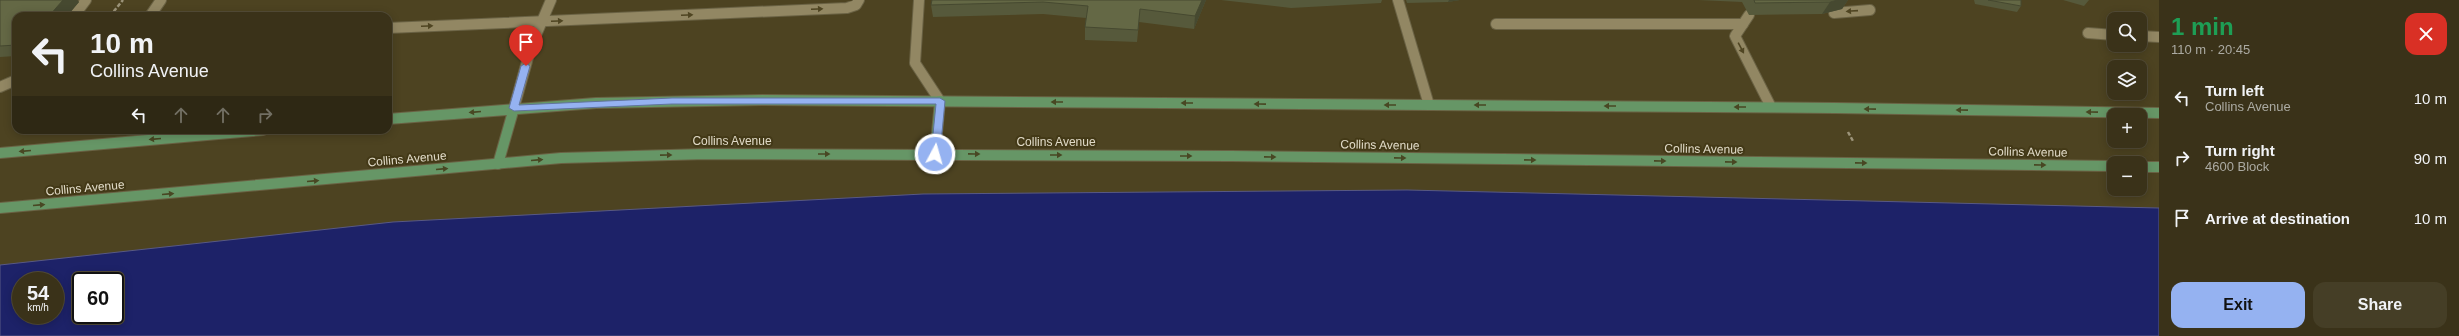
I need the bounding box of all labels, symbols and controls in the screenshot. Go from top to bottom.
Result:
one-way arrow [811,6,823,13]
one-way arrow [1846,8,1858,15]
one-way arrow [681,12,693,19]
map controls [2107,12,2147,196]
button: search [2107,12,2147,52]
text: 1 min [2171,13,2234,40]
button: close [2405,13,2447,55]
one-way arrow [551,18,563,25]
one-way arrow [421,23,434,29]
pin [509,25,543,66]
icon: left [24,28,76,80]
text: 10 m [90,28,154,59]
icon: arrive [515,31,537,53]
one-way arrow [1738,42,1745,54]
text: 110 m · 20:45 [2171,42,2250,57]
button: layers [2107,60,2147,100]
text: Collins Avenue [90,61,209,81]
text: Turn left [2205,82,2264,99]
icon: left [2171,87,2193,109]
text: 10 m [2414,90,2447,107]
one-way arrow [1050,99,1063,105]
text: Collins Avenue [2205,99,2291,114]
one-way arrow [1180,100,1193,106]
one-way arrow [1253,101,1266,107]
one-way arrow [1383,102,1396,108]
one-way arrow [1473,102,1486,108]
one-way arrow [1603,103,1616,109]
icon: left [128,104,150,126]
icon: ahead [170,104,192,126]
icon: ahead [212,104,234,126]
icon: right [254,104,276,126]
one-way arrow [1733,104,1746,110]
one-way arrow [1864,105,1876,112]
one-way arrow [1955,107,1968,113]
one-way arrow [469,108,481,115]
button: + [2107,108,2147,148]
one-way arrow [2085,109,2098,115]
position arrow [914,133,956,175]
street label: Collins Avenue [692,134,772,148]
street label: Collins Avenue [1016,135,1096,149]
one-way arrow [149,136,161,143]
street label: Collins Avenue [1340,137,1420,153]
street label: Collins Avenue [1664,141,1744,157]
text: Turn right [2205,142,2275,159]
street label: Collins Avenue [1988,144,2068,160]
one-way arrow [19,147,31,154]
icon: right [2171,147,2193,169]
street label: Collins Avenue [367,149,447,169]
one-way arrow [818,150,830,157]
text: 90 m [2414,150,2447,167]
one-way arrow [660,151,672,158]
one-way arrow [968,151,981,157]
one-way arrow [1050,152,1063,158]
one-way arrow [1180,153,1193,159]
one-way arrow [1264,154,1277,160]
one-way arrow [1394,155,1407,161]
button: − [2107,156,2147,196]
one-way arrow [531,157,543,164]
one-way arrow [1524,157,1537,163]
one-way arrow [1654,158,1667,164]
one-way arrow [1725,159,1738,165]
text: 4600 Block [2205,159,2269,174]
one-way arrow [1855,160,1868,166]
one-way arrow [2034,162,2047,168]
one-way arrow [436,166,448,172]
one-way arrow [307,177,319,184]
street label: Collins Avenue [45,178,125,198]
one-way arrow [162,190,174,197]
one-way arrow [33,202,45,208]
icon: arrive [2171,207,2193,229]
text: Arrive at destination [2205,210,2350,227]
text: 10 m [2414,210,2447,227]
speed limit sign: 60 [72,272,124,324]
text: 54 [27,282,49,304]
button: Exit [2171,282,2305,328]
button: Share [2313,282,2447,328]
text: km/h [27,302,49,313]

